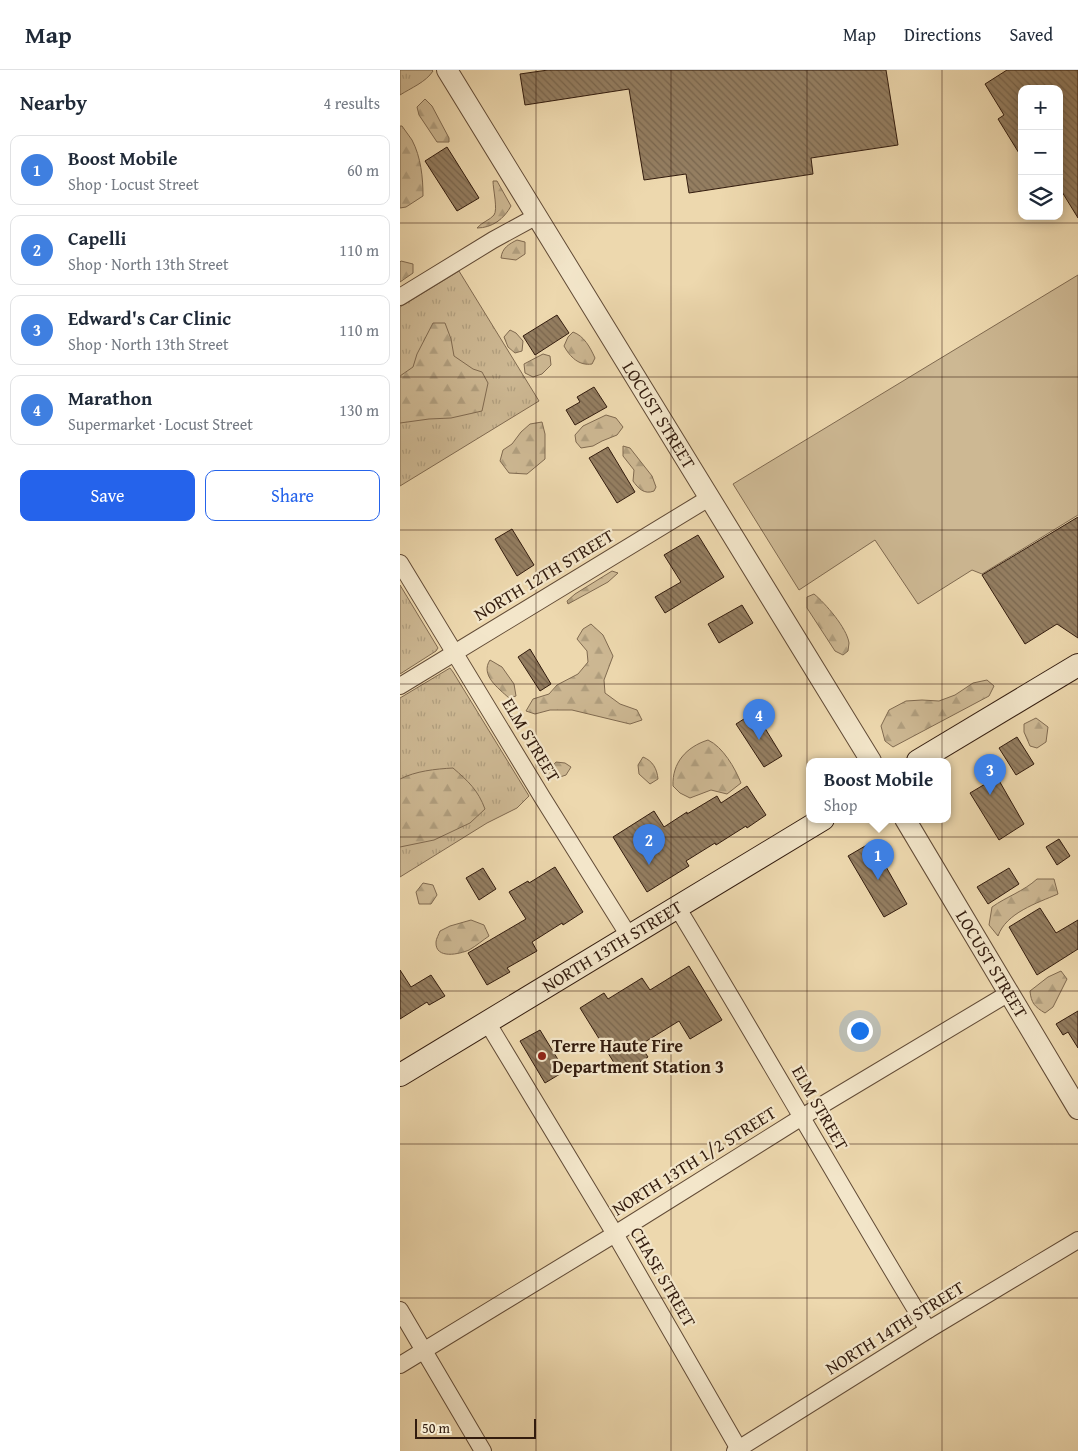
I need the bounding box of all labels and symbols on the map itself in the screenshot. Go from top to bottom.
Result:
street label: LOCUST STREET [616,356,703,474]
street label: NORTH 12TH STREET [468,522,619,627]
street label: ELM STREET [496,692,567,787]
pin: 4 [743,699,775,740]
pin: 3 [974,754,1006,795]
pin: 2 [633,824,665,865]
pin: 1 [862,839,894,880]
street label: NORTH 13TH STREET [537,893,687,999]
street label: LOCUST STREET [949,905,1035,1023]
your location [847,1018,873,1044]
place label: Terre Haute Fire Department Station 3 [552,1032,724,1080]
marker: Terre Haute Fire Department Station 3 [536,1050,548,1062]
street label: ELM STREET [785,1060,856,1155]
street label: NORTH 13TH 1/2 STREET [606,1099,781,1222]
street label: CHASE STREET [624,1221,703,1332]
street label: NORTH 14TH STREET [820,1274,970,1381]
scale bar [415,1416,536,1439]

